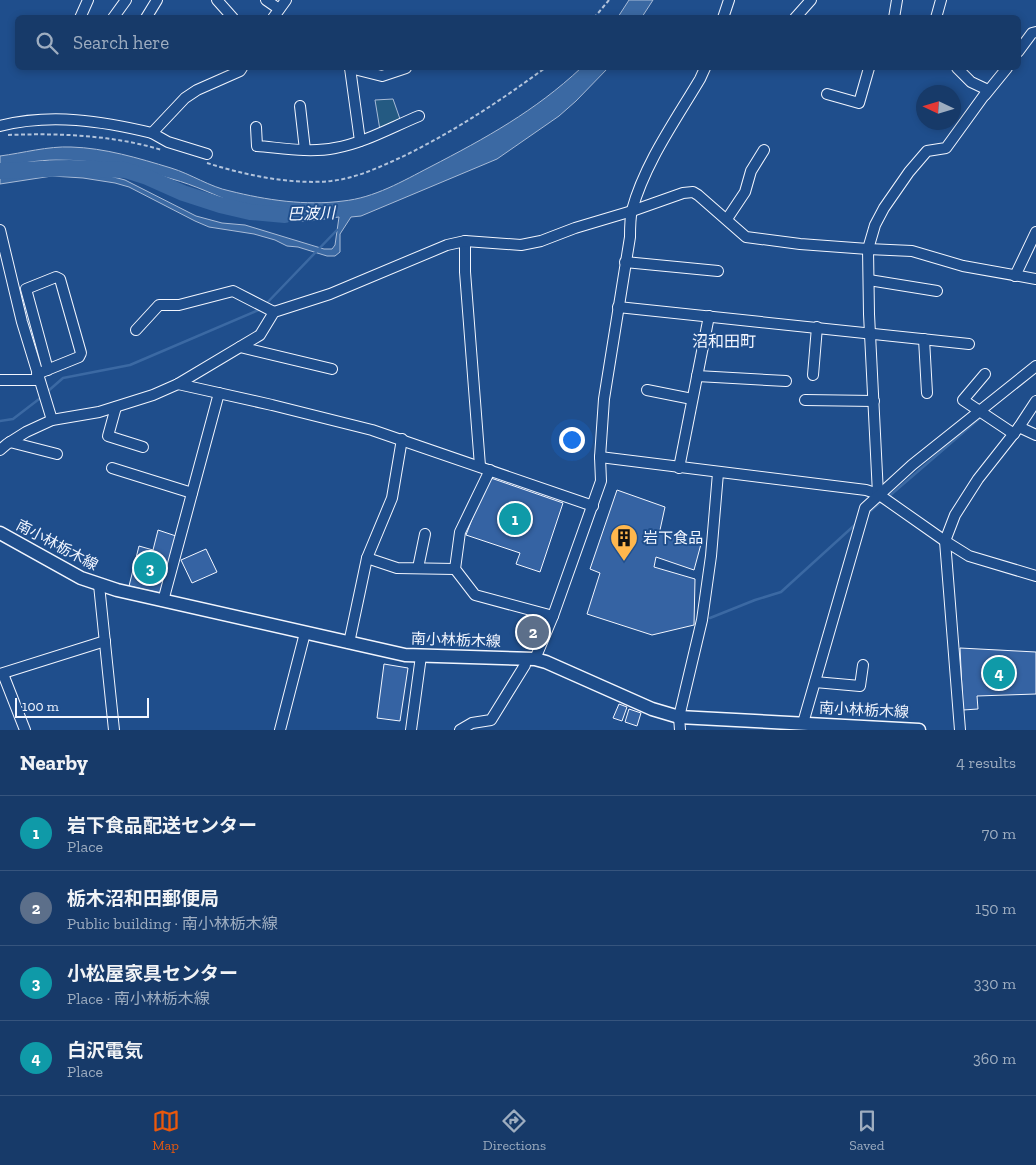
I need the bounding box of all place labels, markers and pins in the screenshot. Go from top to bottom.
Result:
pin: 1 [499,500,531,538]
building icon: 岩下食品 [609,523,639,562]
place label: 岩下食品 [643,529,703,547]
pin: 3 [134,549,166,587]
pin: 2 [517,613,549,651]
pin: 4 [983,654,1015,692]

